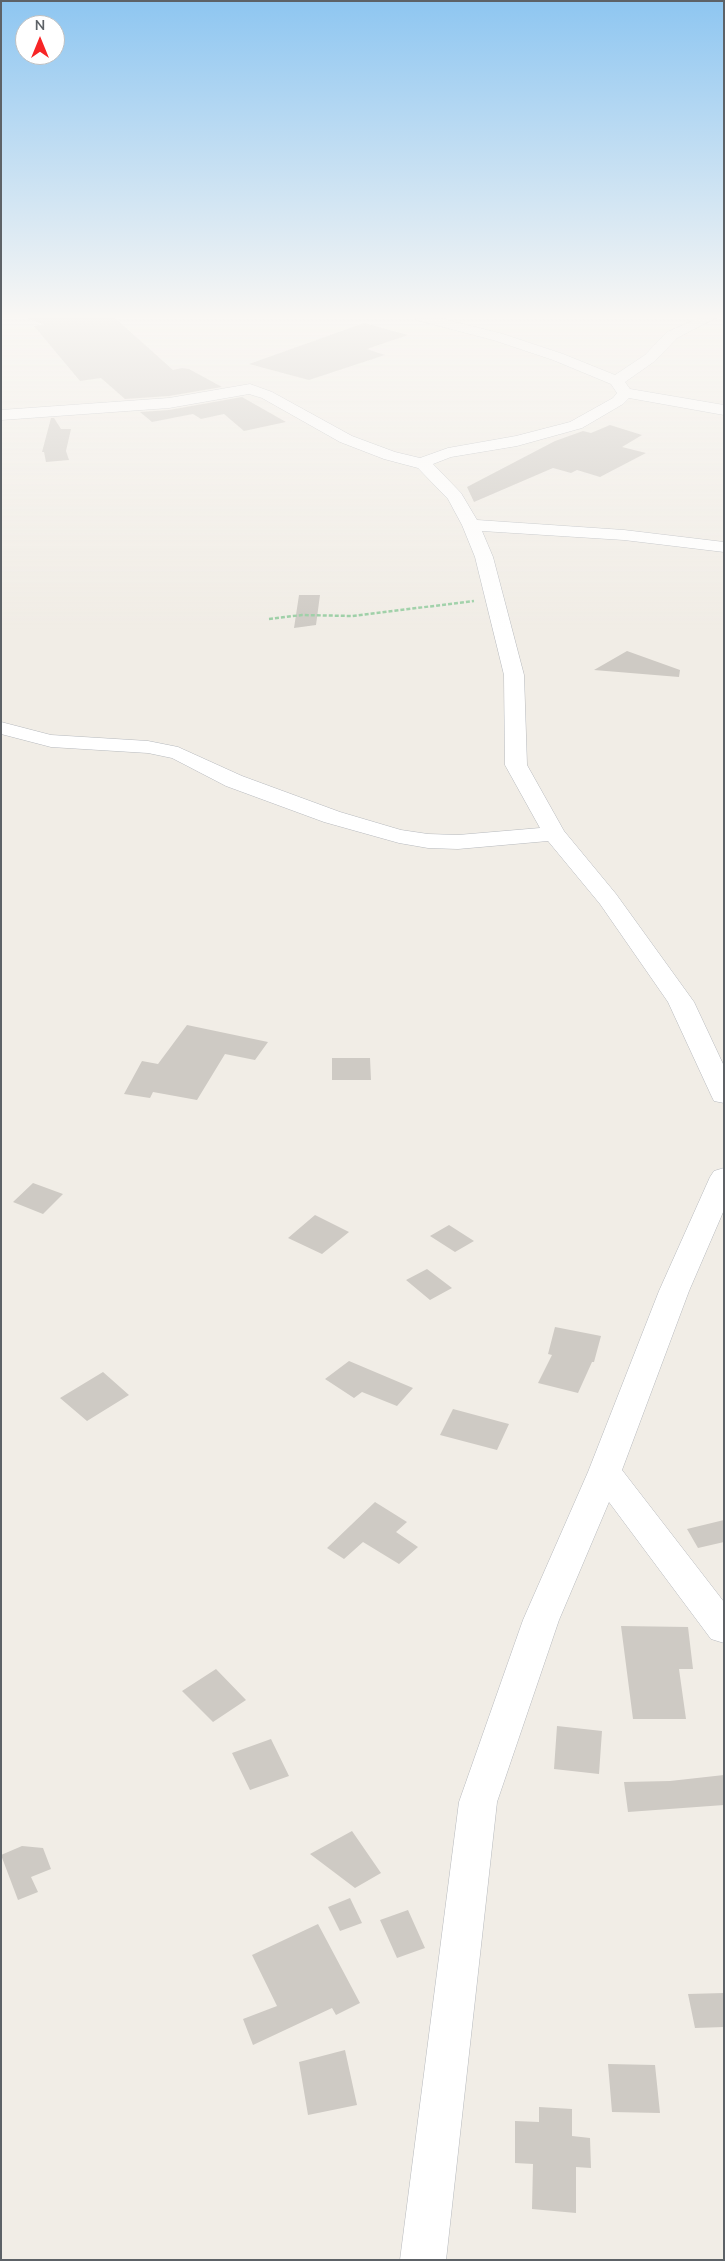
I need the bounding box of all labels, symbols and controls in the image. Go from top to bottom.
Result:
north arrow [15,15,65,65]
text: N [35,16,45,35]

